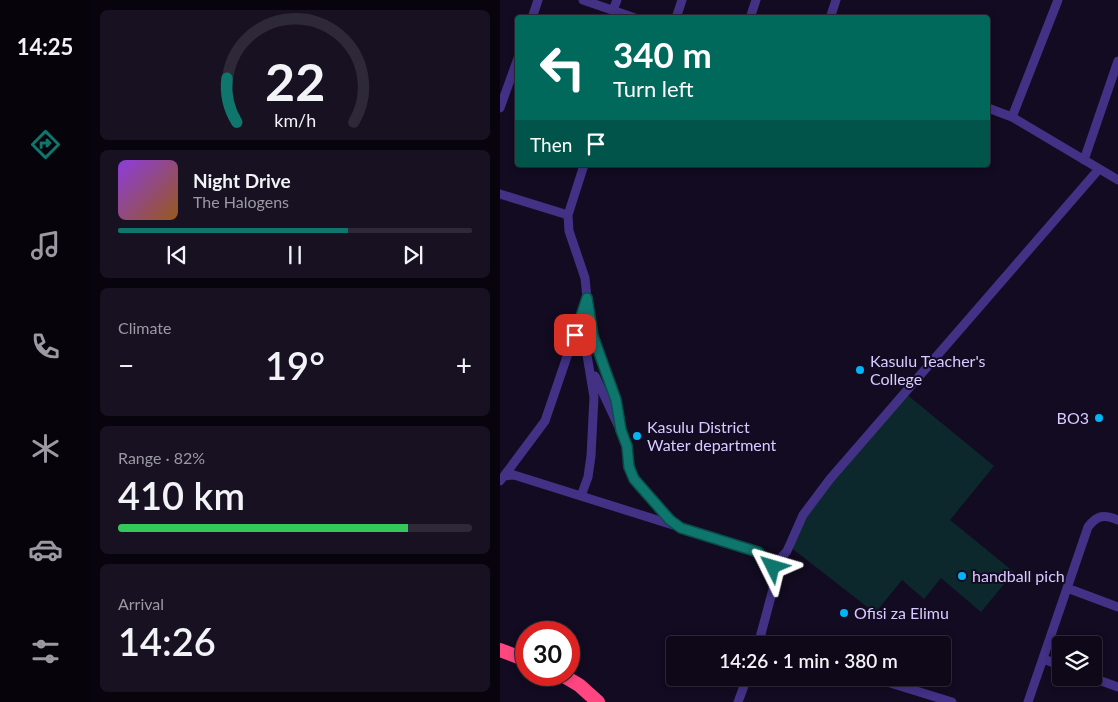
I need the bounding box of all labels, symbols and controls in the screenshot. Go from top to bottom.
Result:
text: 14:25 [17,33,73,60]
text: 340 m [613,33,712,75]
icon: left [530,35,595,100]
text: 22 [265,50,325,112]
text: Turn left [613,75,694,102]
text: km/h [274,109,316,131]
icon: directions [28,127,63,162]
icon: arrive [582,130,610,158]
text: Then [530,133,572,156]
text: Night Drive [193,169,291,192]
text: The Halogens [193,192,289,211]
icon: music [28,228,63,263]
icon: previous [163,241,191,269]
icon: pause [281,241,309,269]
icon: next [399,241,427,269]
pin [554,314,596,356]
text: Climate [118,318,171,337]
icon: arrive [561,321,589,349]
icon: phone [28,329,63,364]
text: 19° [265,342,325,388]
text: − [118,348,134,382]
text: + [456,348,472,382]
place label: Kasulu Teacher's College [870,351,986,388]
marker: Kasulu Teacher's College [854,364,866,376]
place label: BO3 [1057,408,1089,427]
marker: BO3 [1093,412,1105,424]
place label: Kasulu District Water department [647,417,777,454]
marker: Kasulu District Water department [631,430,643,442]
icon: climate [28,431,63,466]
text: Range · 82% [118,448,205,467]
text: 410 km [118,472,245,518]
icon: car [28,532,63,567]
position arrow [746,540,798,592]
place label: handball pich [972,566,1065,585]
marker: handball pich [956,570,968,582]
text: Arrival [118,594,164,613]
place label: Ofisi za Elimu [854,603,949,622]
marker: Ofisi za Elimu [838,607,850,619]
text: 14:26 [118,618,216,664]
speed limit sign: 30 [515,621,580,686]
icon: filters [28,634,63,669]
map controls [1052,636,1102,686]
button: layers [1052,636,1102,686]
text: 14:26 · 1 min · 380 m [719,649,898,672]

